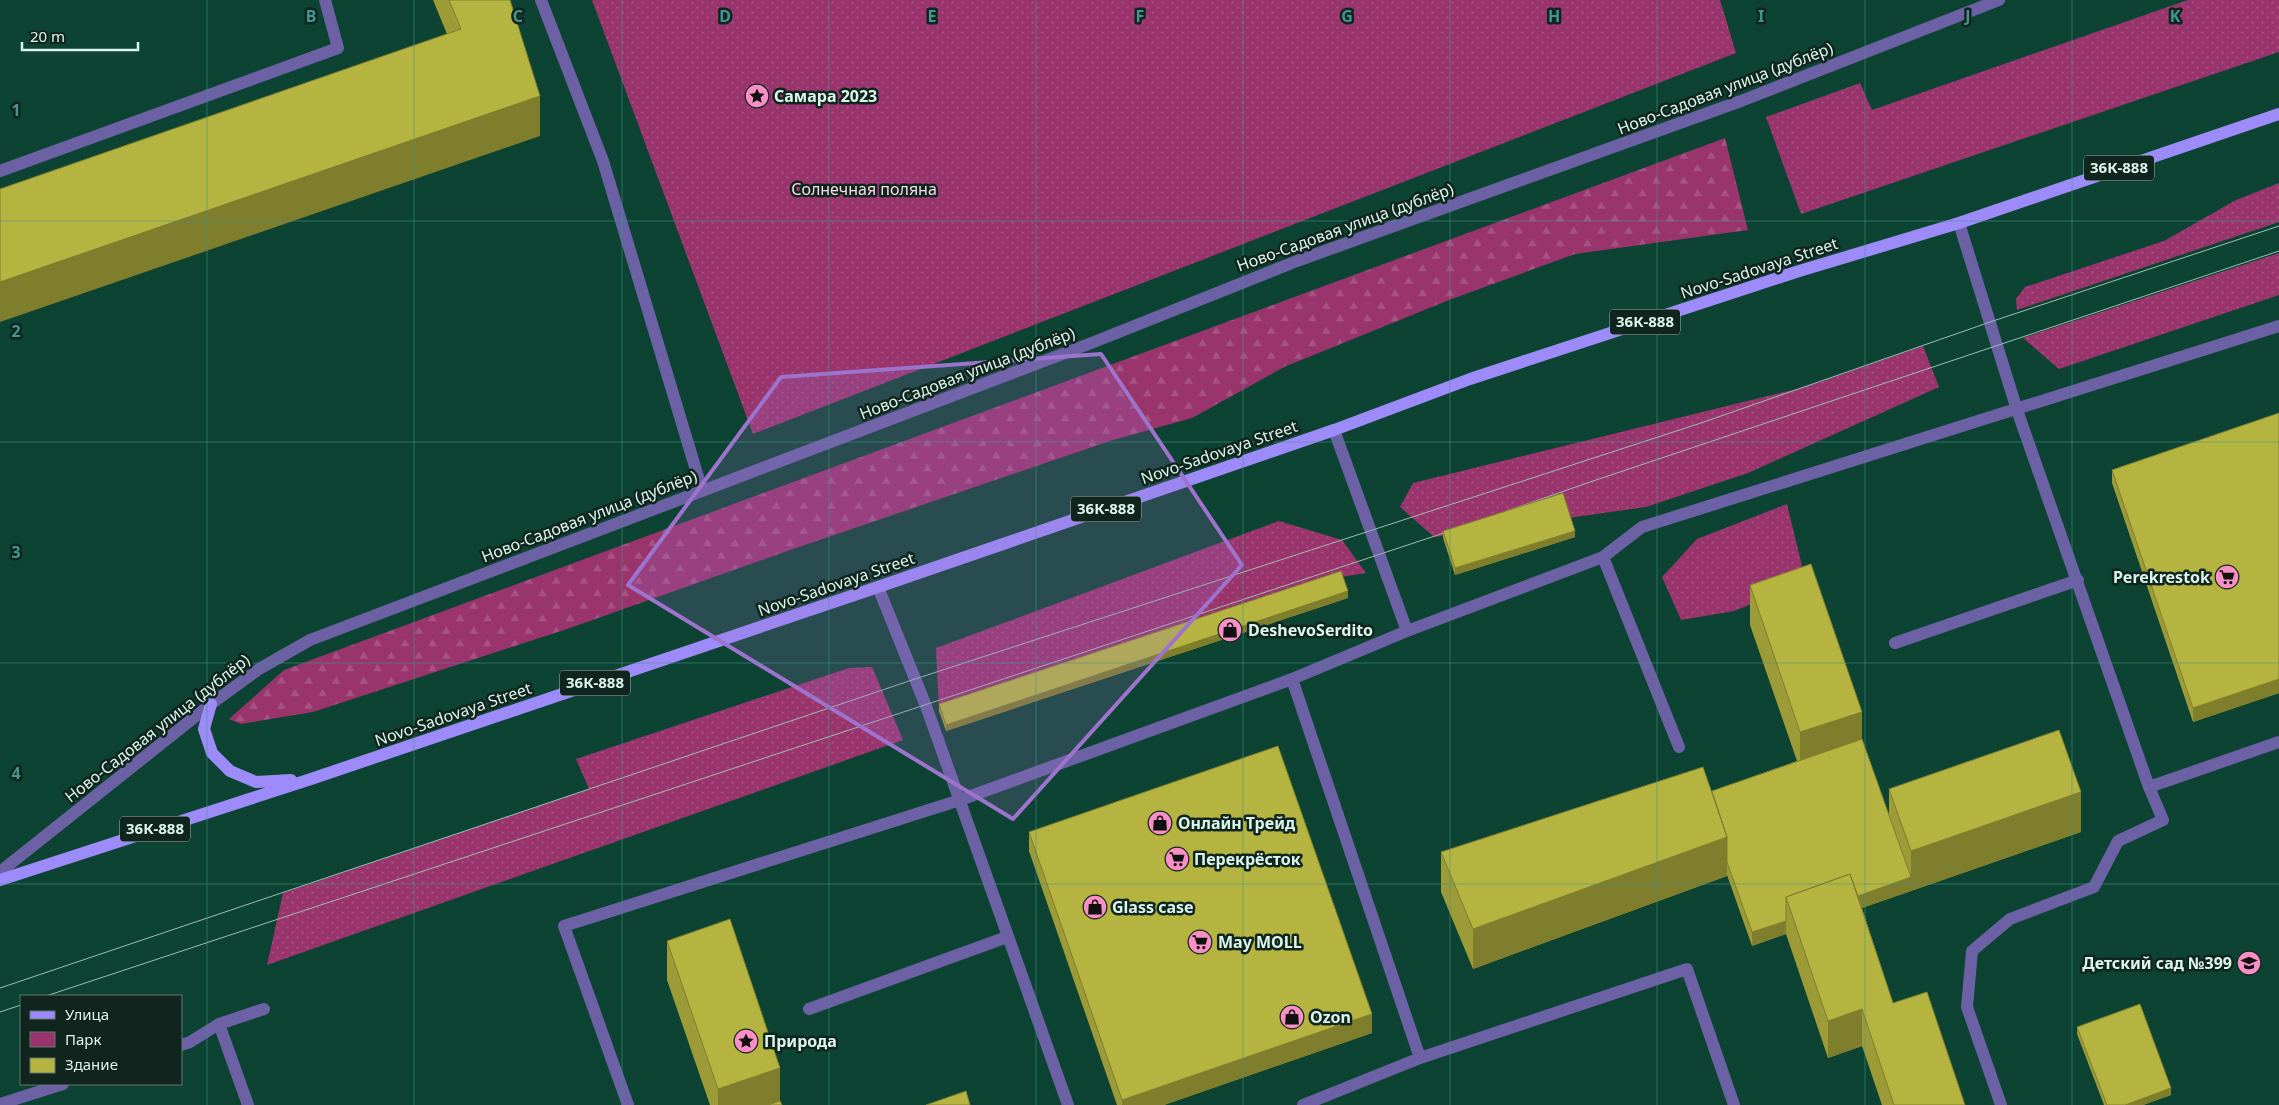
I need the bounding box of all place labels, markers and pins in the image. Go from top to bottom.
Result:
place icon: Самара 2023 [744,83,770,109]
place label: Самара 2023 [774,85,877,107]
supermarket icon: Perekrestok [2214,564,2240,590]
place label: Perekrestok [2113,566,2210,588]
shop icon: DeshevoSerdito [1217,617,1243,643]
place label: DeshevoSerdito [1248,619,1373,641]
shop icon: Онлайн Трейд [1147,810,1173,836]
place label: Онлайн Трейд [1178,812,1296,834]
supermarket icon: Перекрёсток [1164,846,1190,872]
place label: Перекрёсток [1194,848,1301,870]
shop icon: Glass case [1082,894,1108,920]
place label: Glass case [1112,896,1194,918]
supermarket icon: May MOLL [1187,929,1213,955]
place label: May MOLL [1218,931,1302,953]
school or university icon: Детский сад №399 [2236,950,2262,976]
place label: Детский сад №399 [2082,952,2232,974]
shop icon: Ozon [1279,1004,1305,1030]
place label: Ozon [1310,1006,1351,1028]
place icon: Природа [733,1028,759,1054]
place label: Природа [764,1030,837,1052]

